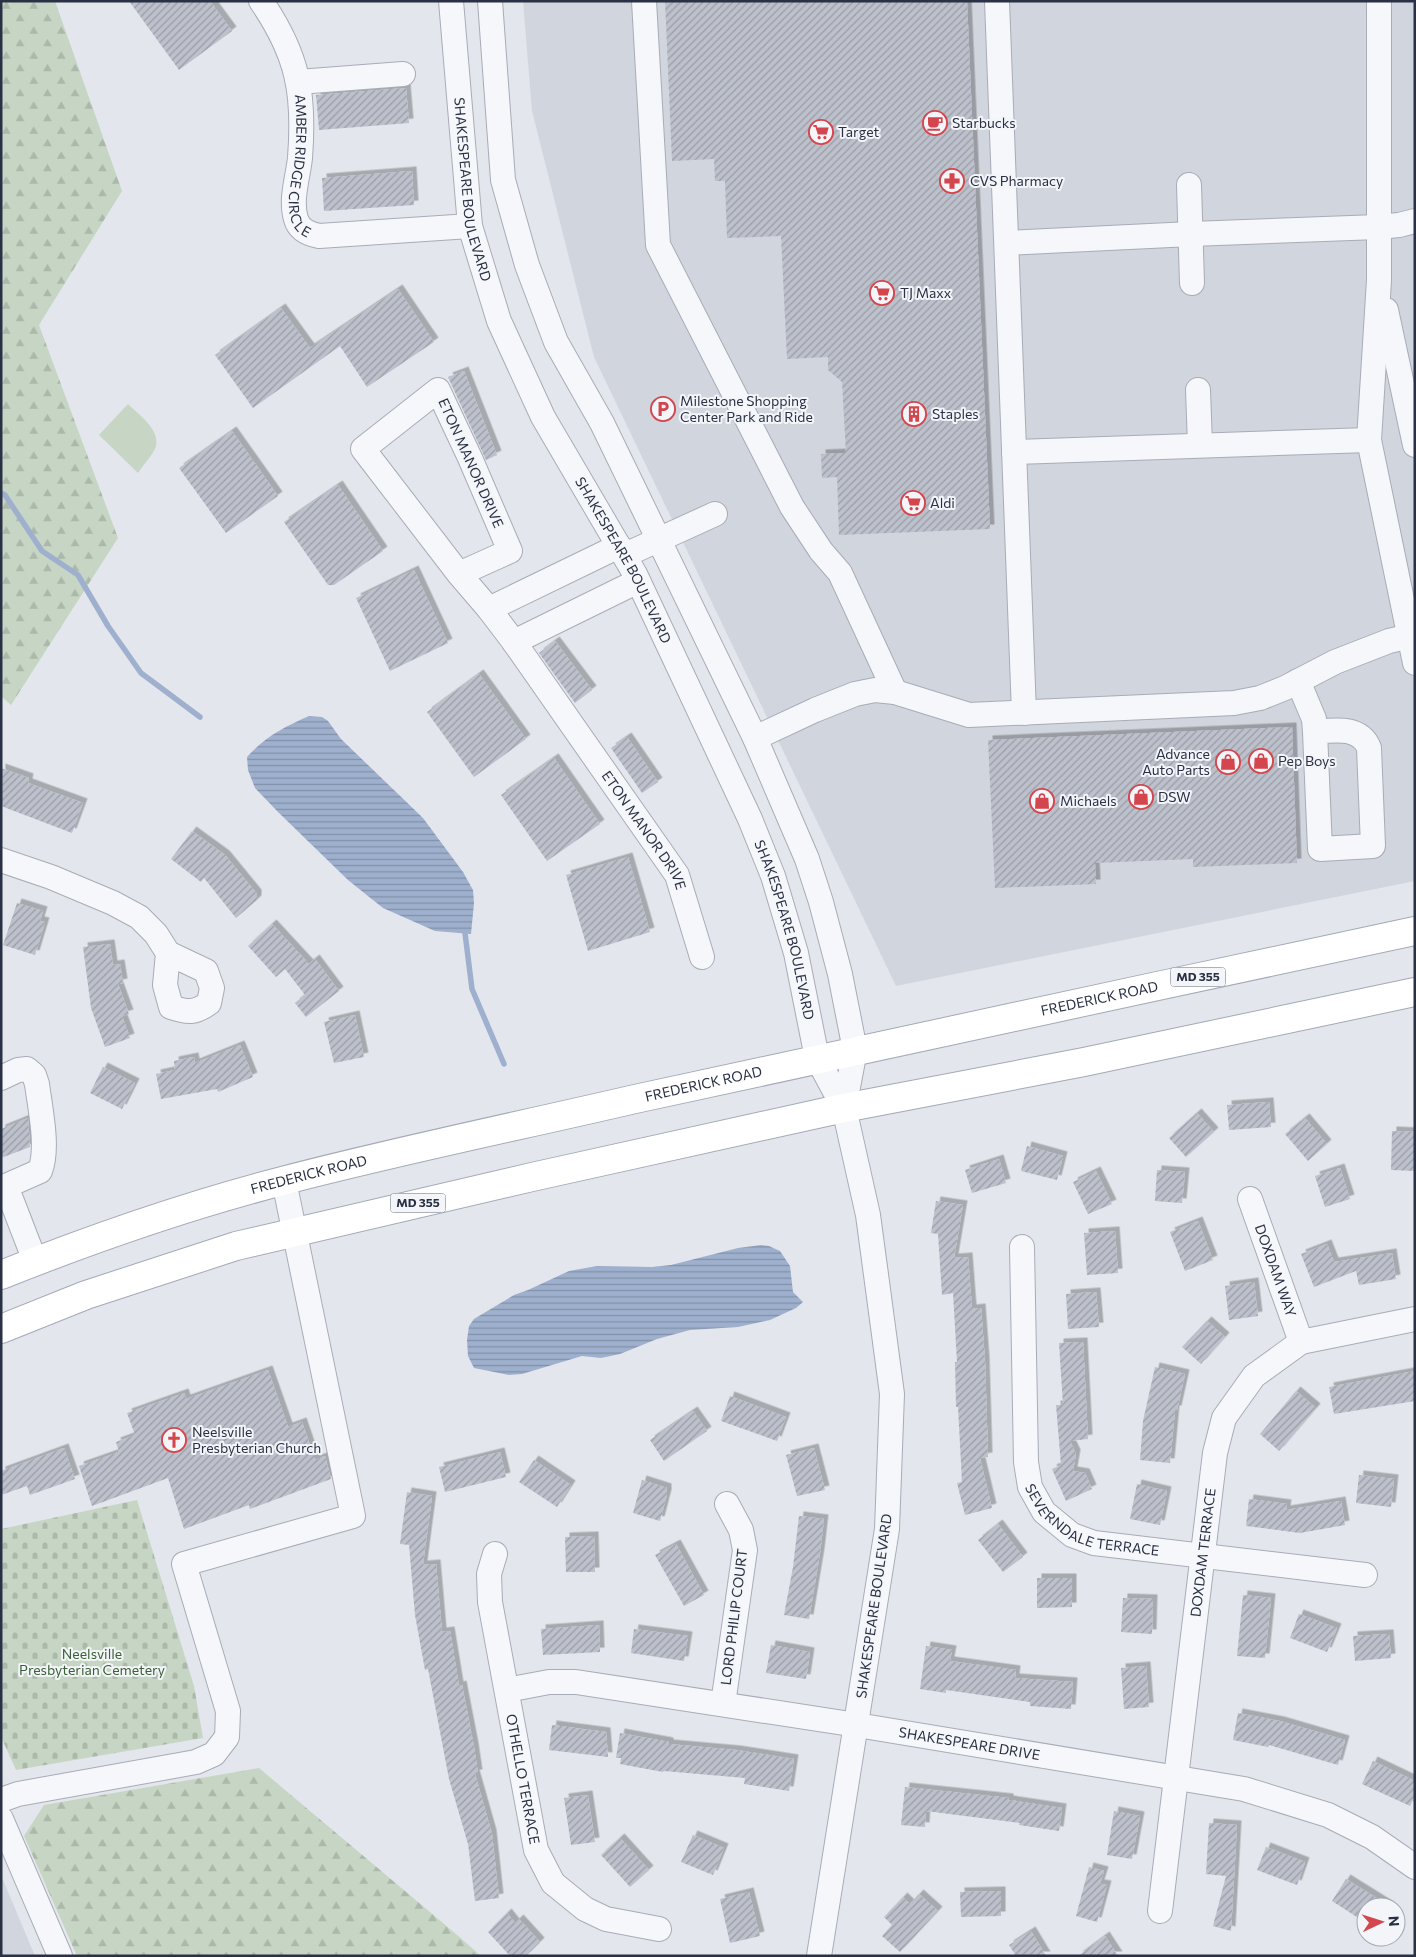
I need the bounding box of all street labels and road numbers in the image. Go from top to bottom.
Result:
street label: AMBER RIDGE CIRCLE [286,93,314,241]
street label: SHAKESPEARE BOULEVARD [451,97,495,283]
street label: ETON MANOR DRIVE [435,395,508,530]
street label: SHAKESPEARE BOULEVARD [572,474,675,646]
street label: ETON MANOR DRIVE [599,767,690,892]
street label: SHAKESPEARE BOULEVARD [751,837,818,1021]
road number: MD 355 [1170,968,1226,986]
street label: FREDERICK ROAD [1039,977,1159,1019]
street label: FREDERICK ROAD [643,1062,764,1105]
street label: FREDERICK ROAD [248,1151,369,1197]
road number: MD 355 [390,1194,446,1212]
street label: DOXDAM WAY [1252,1222,1300,1319]
street label: SEVERNDALE TERRACE [1022,1480,1160,1559]
street label: DOXDAM TERRACE [1186,1487,1219,1618]
street label: SHAKESPEARE BOULEVARD [852,1512,895,1699]
street label: LORD PHILIP COURT [717,1548,750,1686]
street label: OTHELLO TERRACE [503,1713,544,1845]
street label: SHAKESPEARE DRIVE [898,1723,1041,1763]

